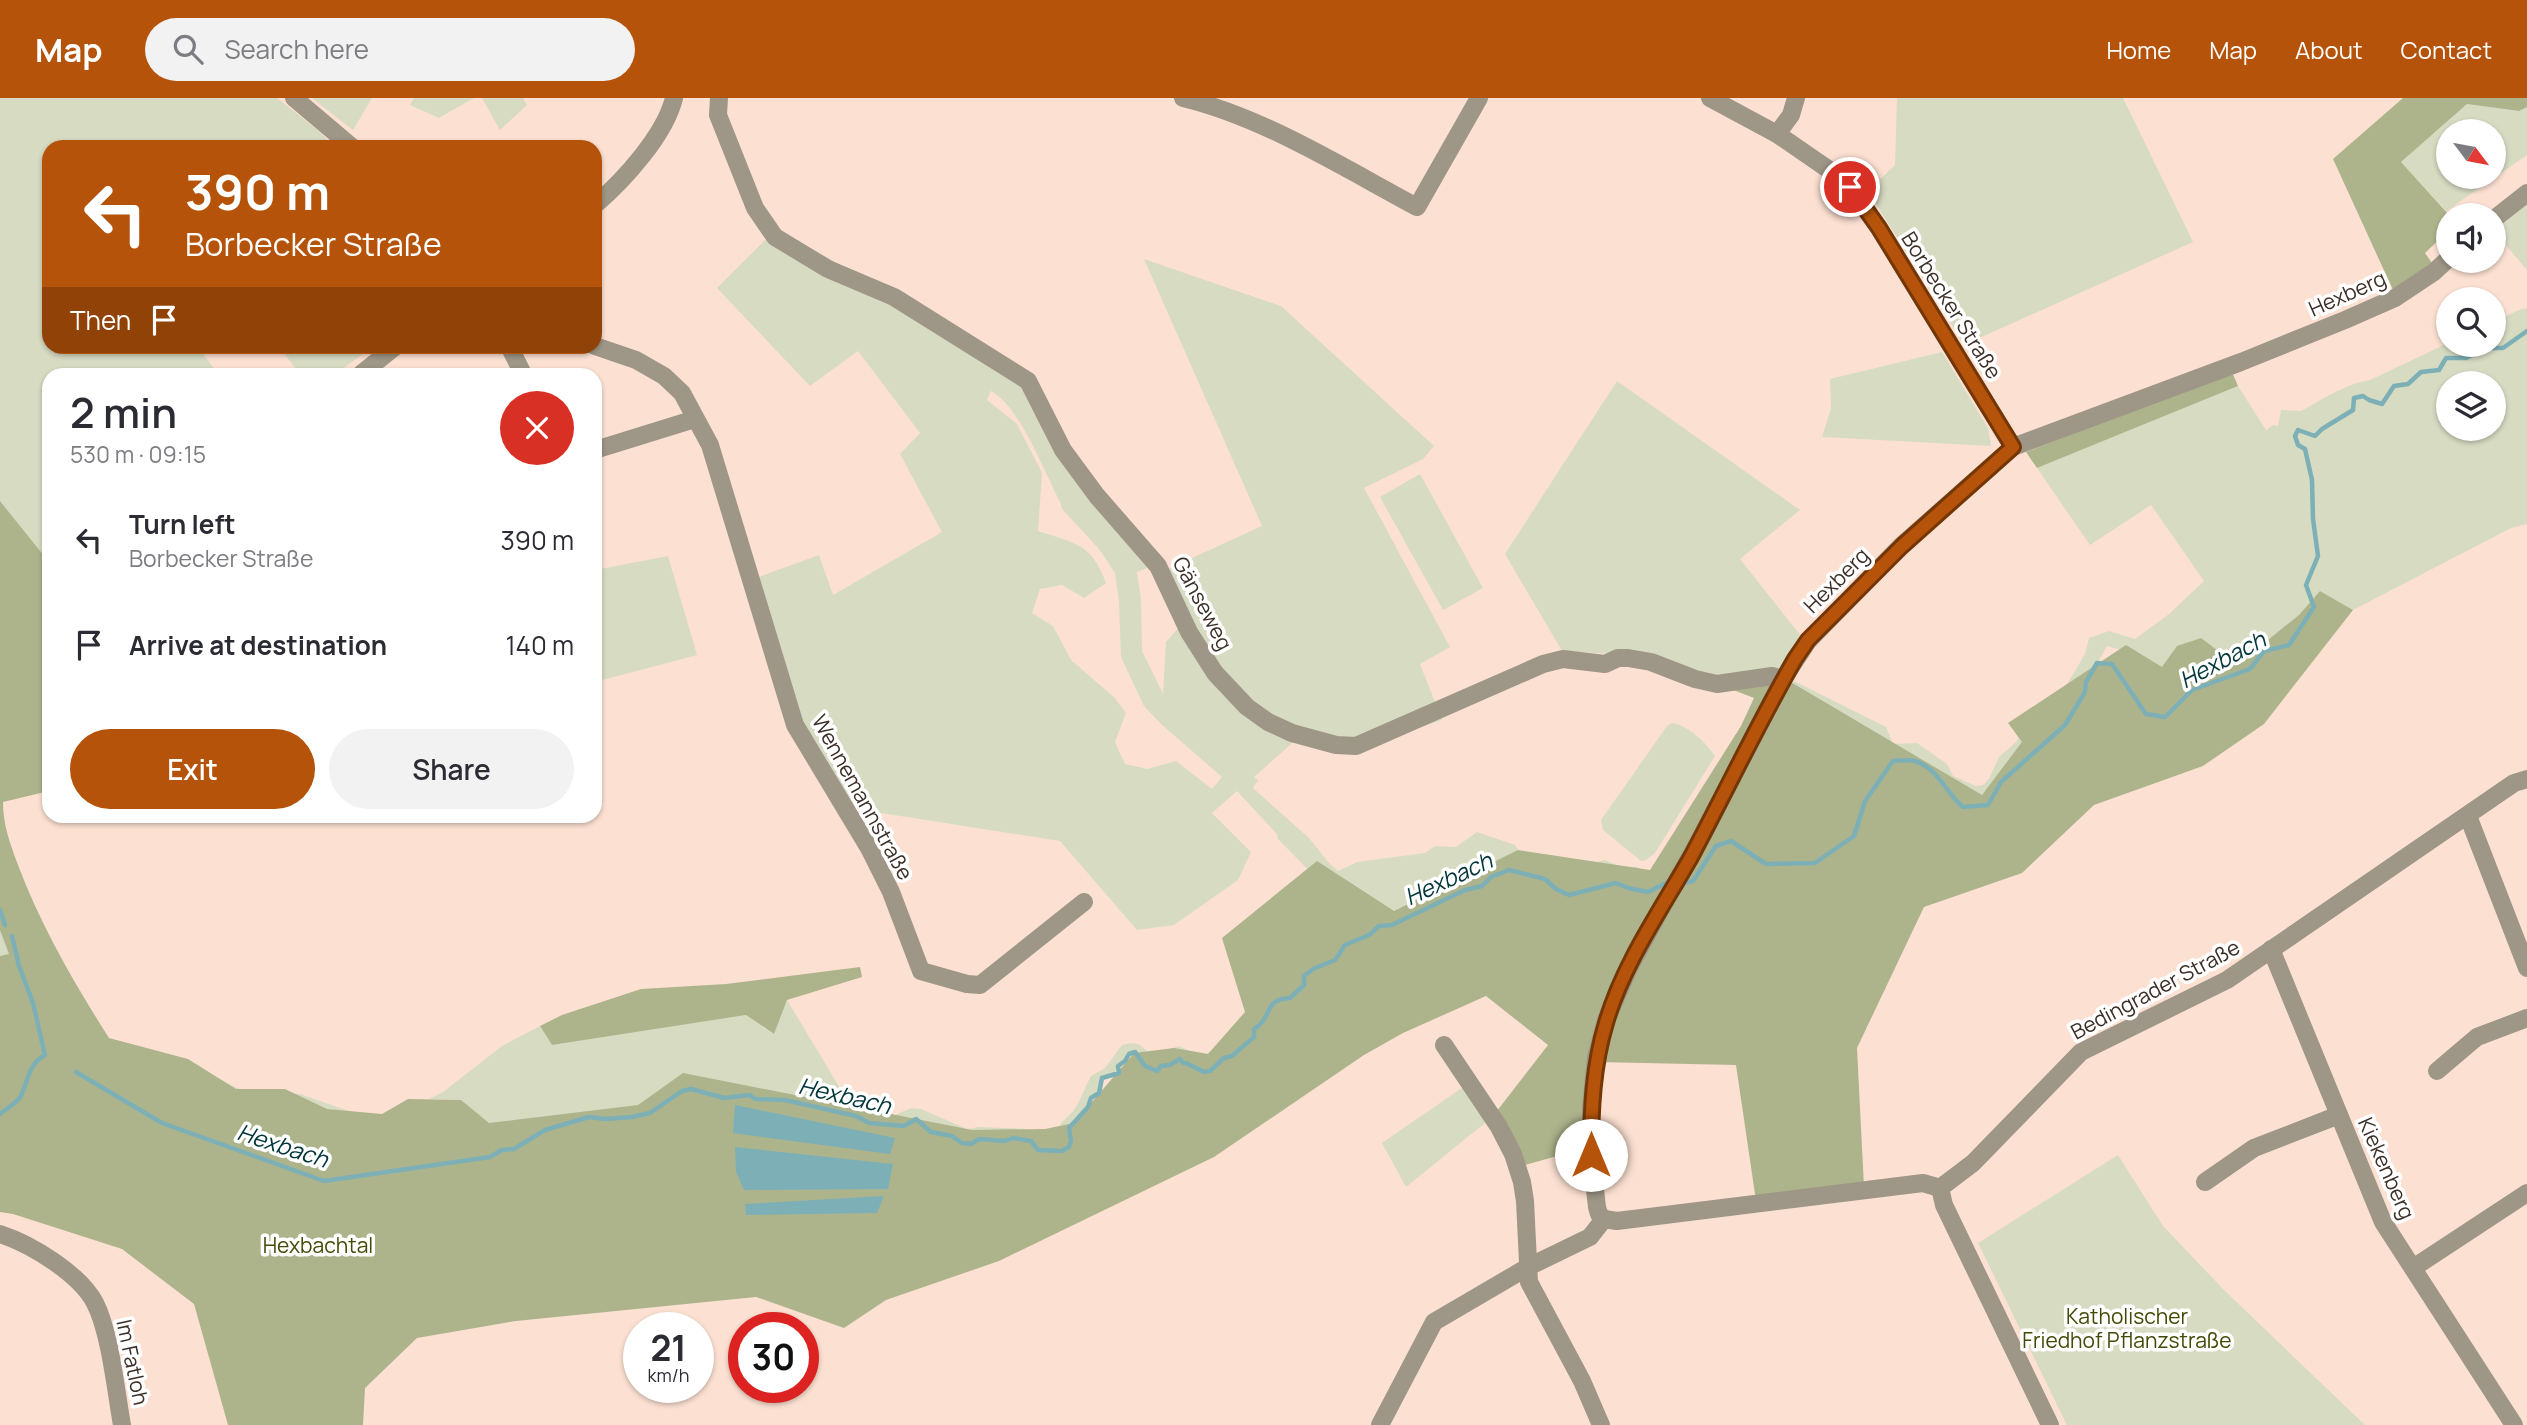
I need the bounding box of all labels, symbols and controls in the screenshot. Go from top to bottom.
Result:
search box [145,18,635,81]
text: Map [35,27,103,72]
icon: search [169,30,207,68]
text: Search here [225,31,369,67]
text: Home [2106,33,2171,66]
text: Map [2209,33,2257,66]
text: About [2295,33,2363,66]
text: Contact [2401,33,2492,66]
north arrow [2436,119,2506,189]
map controls [2436,119,2506,441]
pin [1820,157,1880,217]
text: 390 m [185,158,330,225]
icon: left [70,168,161,259]
icon: arrive [1831,168,1869,206]
button: sound [2436,203,2506,273]
text: Borbecker Straße [185,222,442,266]
street label: Borbecker Straße [1895,226,2009,384]
street label: Hexberg [2304,264,2390,322]
button: search [2436,287,2506,357]
icon: arrive [145,301,183,339]
text: Then [70,302,131,338]
button: layers [2436,371,2506,441]
text: 2 min [70,383,177,441]
button: close [500,391,574,465]
text: 530 m · 09:15 [70,438,206,470]
text: Turn left [129,506,236,542]
icon: left [70,521,108,559]
text: 390 m [500,522,574,558]
street label: Hexberg [1797,541,1875,619]
text: Borbecker Straße [129,542,314,574]
street label: Gänseweg [1167,551,1239,655]
water label: Hexbach [2173,622,2272,695]
icon: arrive [70,626,108,664]
text: Arrive at destination [129,627,387,663]
text: 140 m [505,627,574,663]
street label: Wennemannstraße [806,709,920,885]
button: Exit [70,729,315,809]
button: Share [329,729,574,809]
water label: Hexbach [1399,843,1498,912]
street label: Bedingrader Straße [2066,933,2244,1045]
water label: Hexbach [796,1069,896,1121]
street label: Kiekenberg [2352,1113,2422,1223]
water label: Hexbach [234,1115,334,1175]
position arrow [1554,1118,1628,1192]
park label: Hexbachtal [263,1231,373,1259]
park label: Katholischer Friedhof Pflanzstraße [2022,1302,2232,1354]
speed limit sign: 30 [728,1312,819,1403]
street label: Im Fatloh [110,1317,156,1407]
text: 21 [650,1324,687,1372]
text: km/h [648,1363,689,1387]

